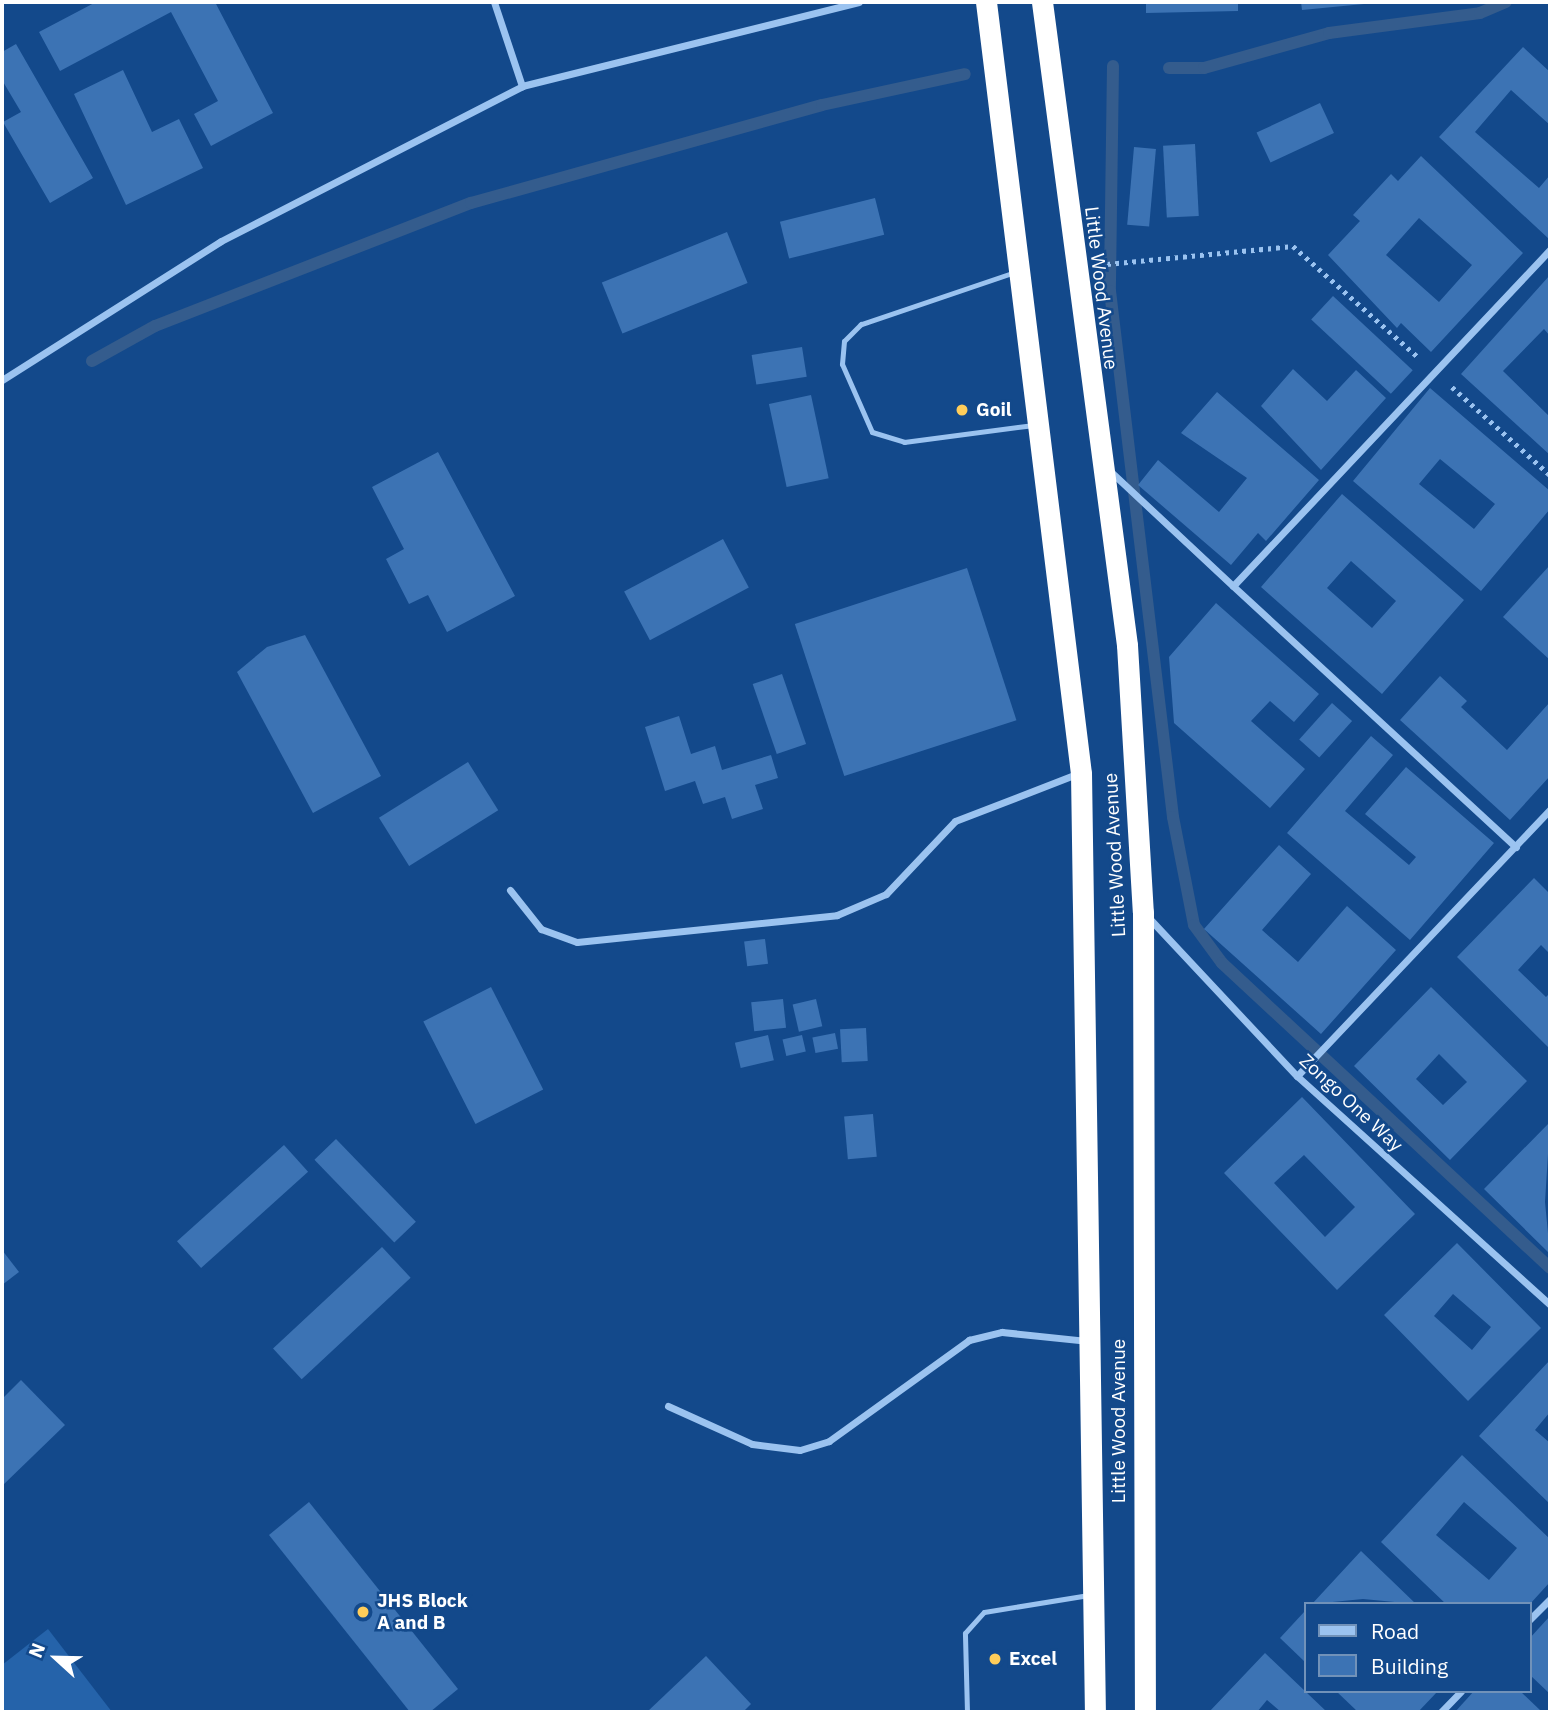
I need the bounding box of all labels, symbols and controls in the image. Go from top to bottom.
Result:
street label: Little Wood Avenue [1080,205,1122,371]
place label: Goil [976,399,1012,421]
marker: Goil [954,402,970,418]
street label: Little Wood Avenue [1099,772,1131,938]
street label: Zongo One Way [1295,1049,1407,1157]
street label: Little Wood Avenue [1108,1339,1130,1503]
place label: JHS Block A and B [377,1590,468,1634]
legend [1304,1602,1531,1693]
marker: JHS Block A and B [355,1604,371,1620]
text: Road [1371,1617,1419,1645]
north arrow [21,1623,91,1693]
text: N [23,1639,50,1661]
place label: Excel [1009,1648,1057,1670]
marker: Excel [987,1651,1003,1667]
text: Building [1371,1652,1448,1680]

